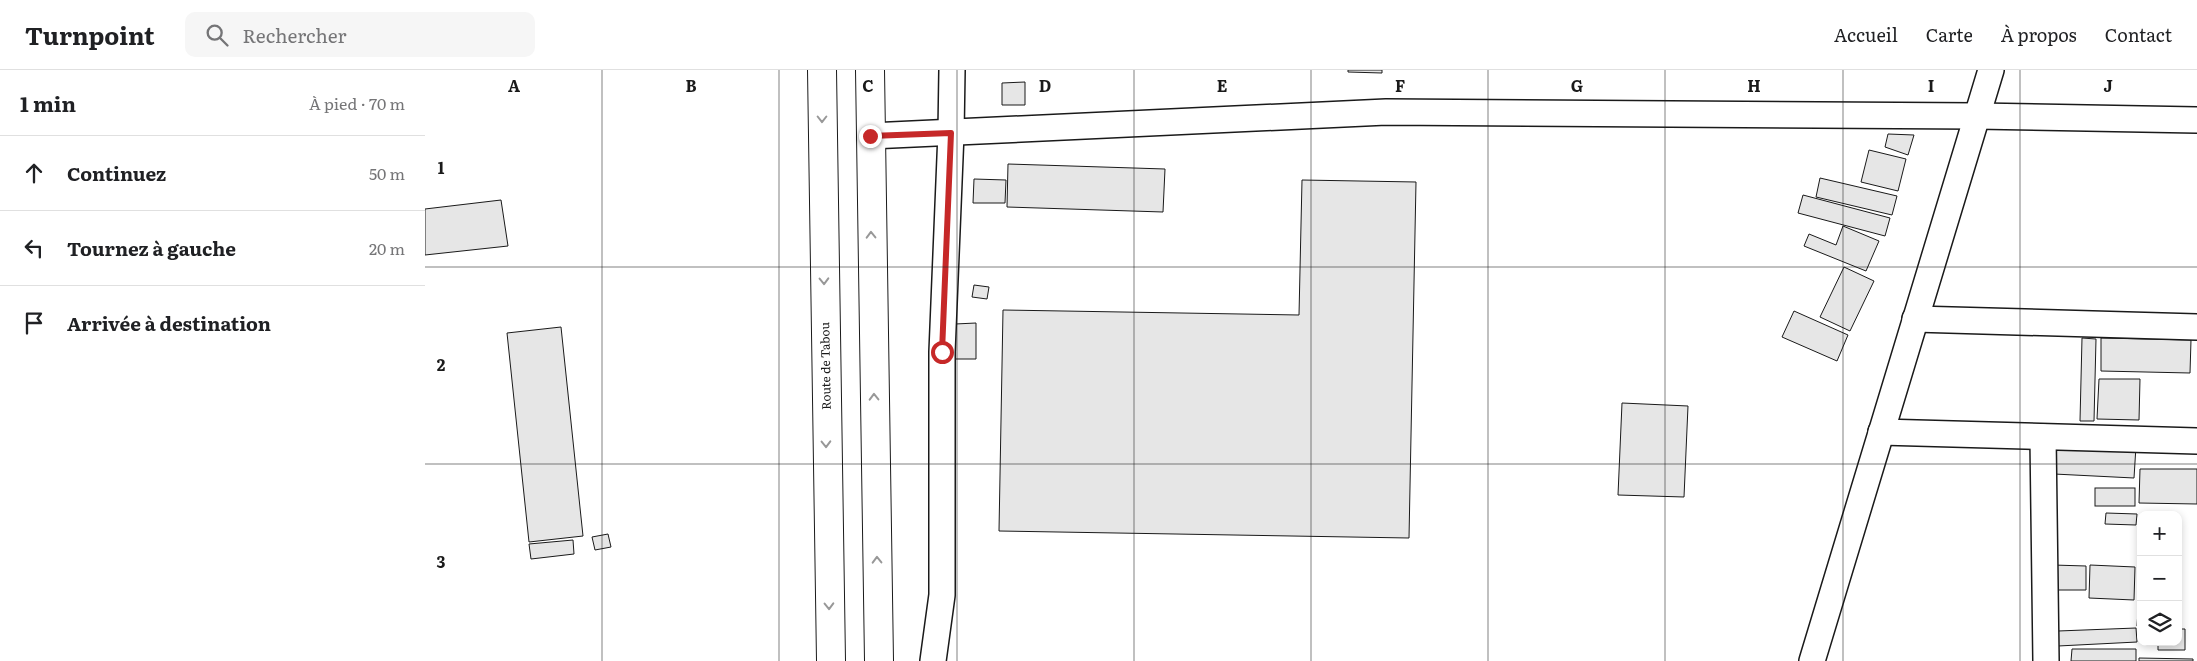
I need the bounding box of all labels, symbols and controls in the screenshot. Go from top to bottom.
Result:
search box [185,12,535,57]
text: Turnpoint [25,17,155,52]
icon: search [203,21,231,49]
text: Rechercher [243,21,346,49]
text: Accueil [1834,21,1898,48]
text: Carte [1926,21,1973,48]
text: À propos [2001,21,2077,48]
text: Contact [2105,21,2172,48]
text: A [508,73,520,97]
text: B [685,73,697,97]
text: C [862,73,874,97]
text: D [1039,73,1051,97]
text: E [1217,73,1228,97]
text: F [1395,73,1405,97]
text: G [1571,73,1583,97]
text: H [1747,73,1761,97]
text: I [1928,73,1934,97]
text: J [2103,73,2113,97]
text: 1 min [20,87,76,118]
text: À pied · 70 m [309,91,405,115]
one-way arrow [817,115,827,123]
route end [859,125,882,148]
text: 1 [438,155,445,179]
icon: ahead [20,159,48,187]
text: Continuez [67,159,166,187]
text: 50 m [369,161,405,185]
one-way arrow [866,231,876,238]
icon: left [20,234,48,262]
text: Tournez à gauche [67,234,236,262]
text: 20 m [369,236,405,260]
one-way arrow [819,278,829,285]
icon: arrive [20,309,48,337]
text: Arrivée à destination [67,309,271,337]
street label: Route de Tabou [815,322,835,410]
route start [931,341,954,364]
text: 2 [437,352,446,376]
one-way arrow [869,393,879,401]
one-way arrow [821,440,831,448]
map controls [2137,511,2182,646]
button: + [2137,511,2182,556]
text: 3 [437,549,446,573]
one-way arrow [872,556,882,564]
button: − [2137,556,2182,601]
button: layers [2137,601,2182,646]
one-way arrow [824,602,835,610]

